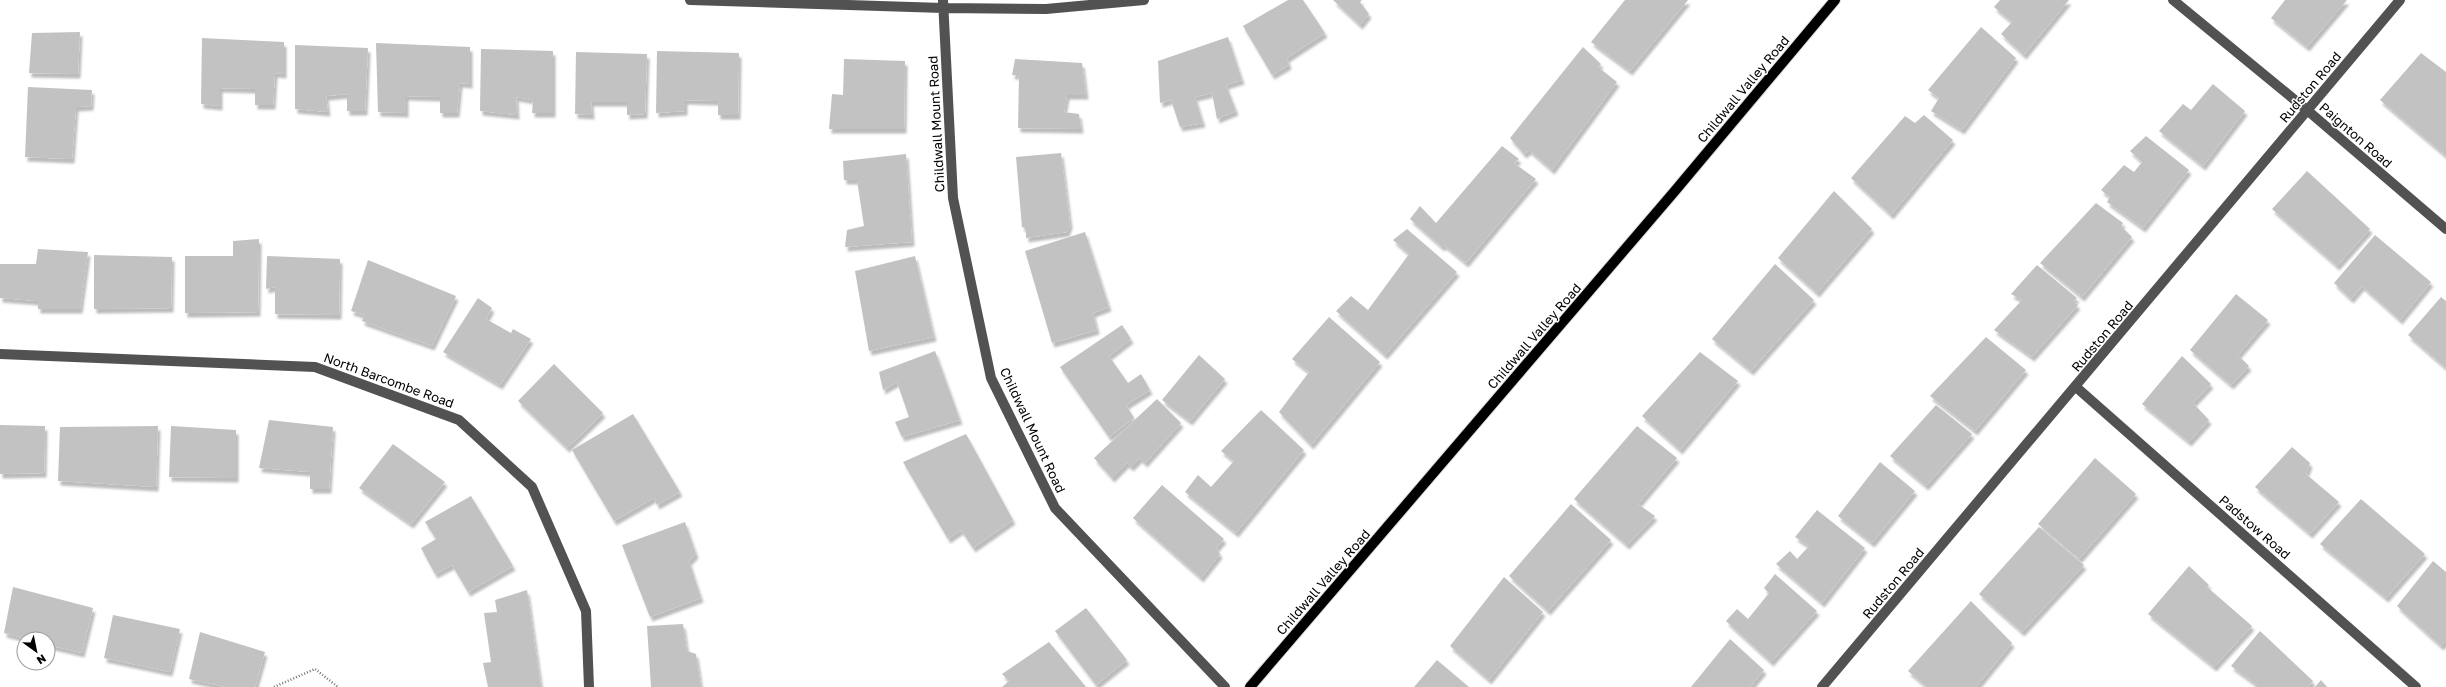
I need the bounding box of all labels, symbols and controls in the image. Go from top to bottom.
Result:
street label: Childwall Valley Road [1694,32,1792,146]
street label: Rudston Road [2276,48,2344,126]
street label: Childwall Mount Road [924,55,948,193]
street label: Paignton Road [2316,99,2396,171]
street label: Childwall Valley Road [1484,280,1584,392]
street label: Rudston Road [2068,297,2136,375]
street label: North Barcombe Road [322,349,456,411]
street label: Childwall Mount Road [997,365,1069,495]
street label: Padstow Road [2216,492,2294,562]
street label: Childwall Valley Road [1273,526,1373,638]
street label: Rudston Road [1859,544,1927,622]
north arrow [16,631,56,671]
text: N [35,652,49,668]

